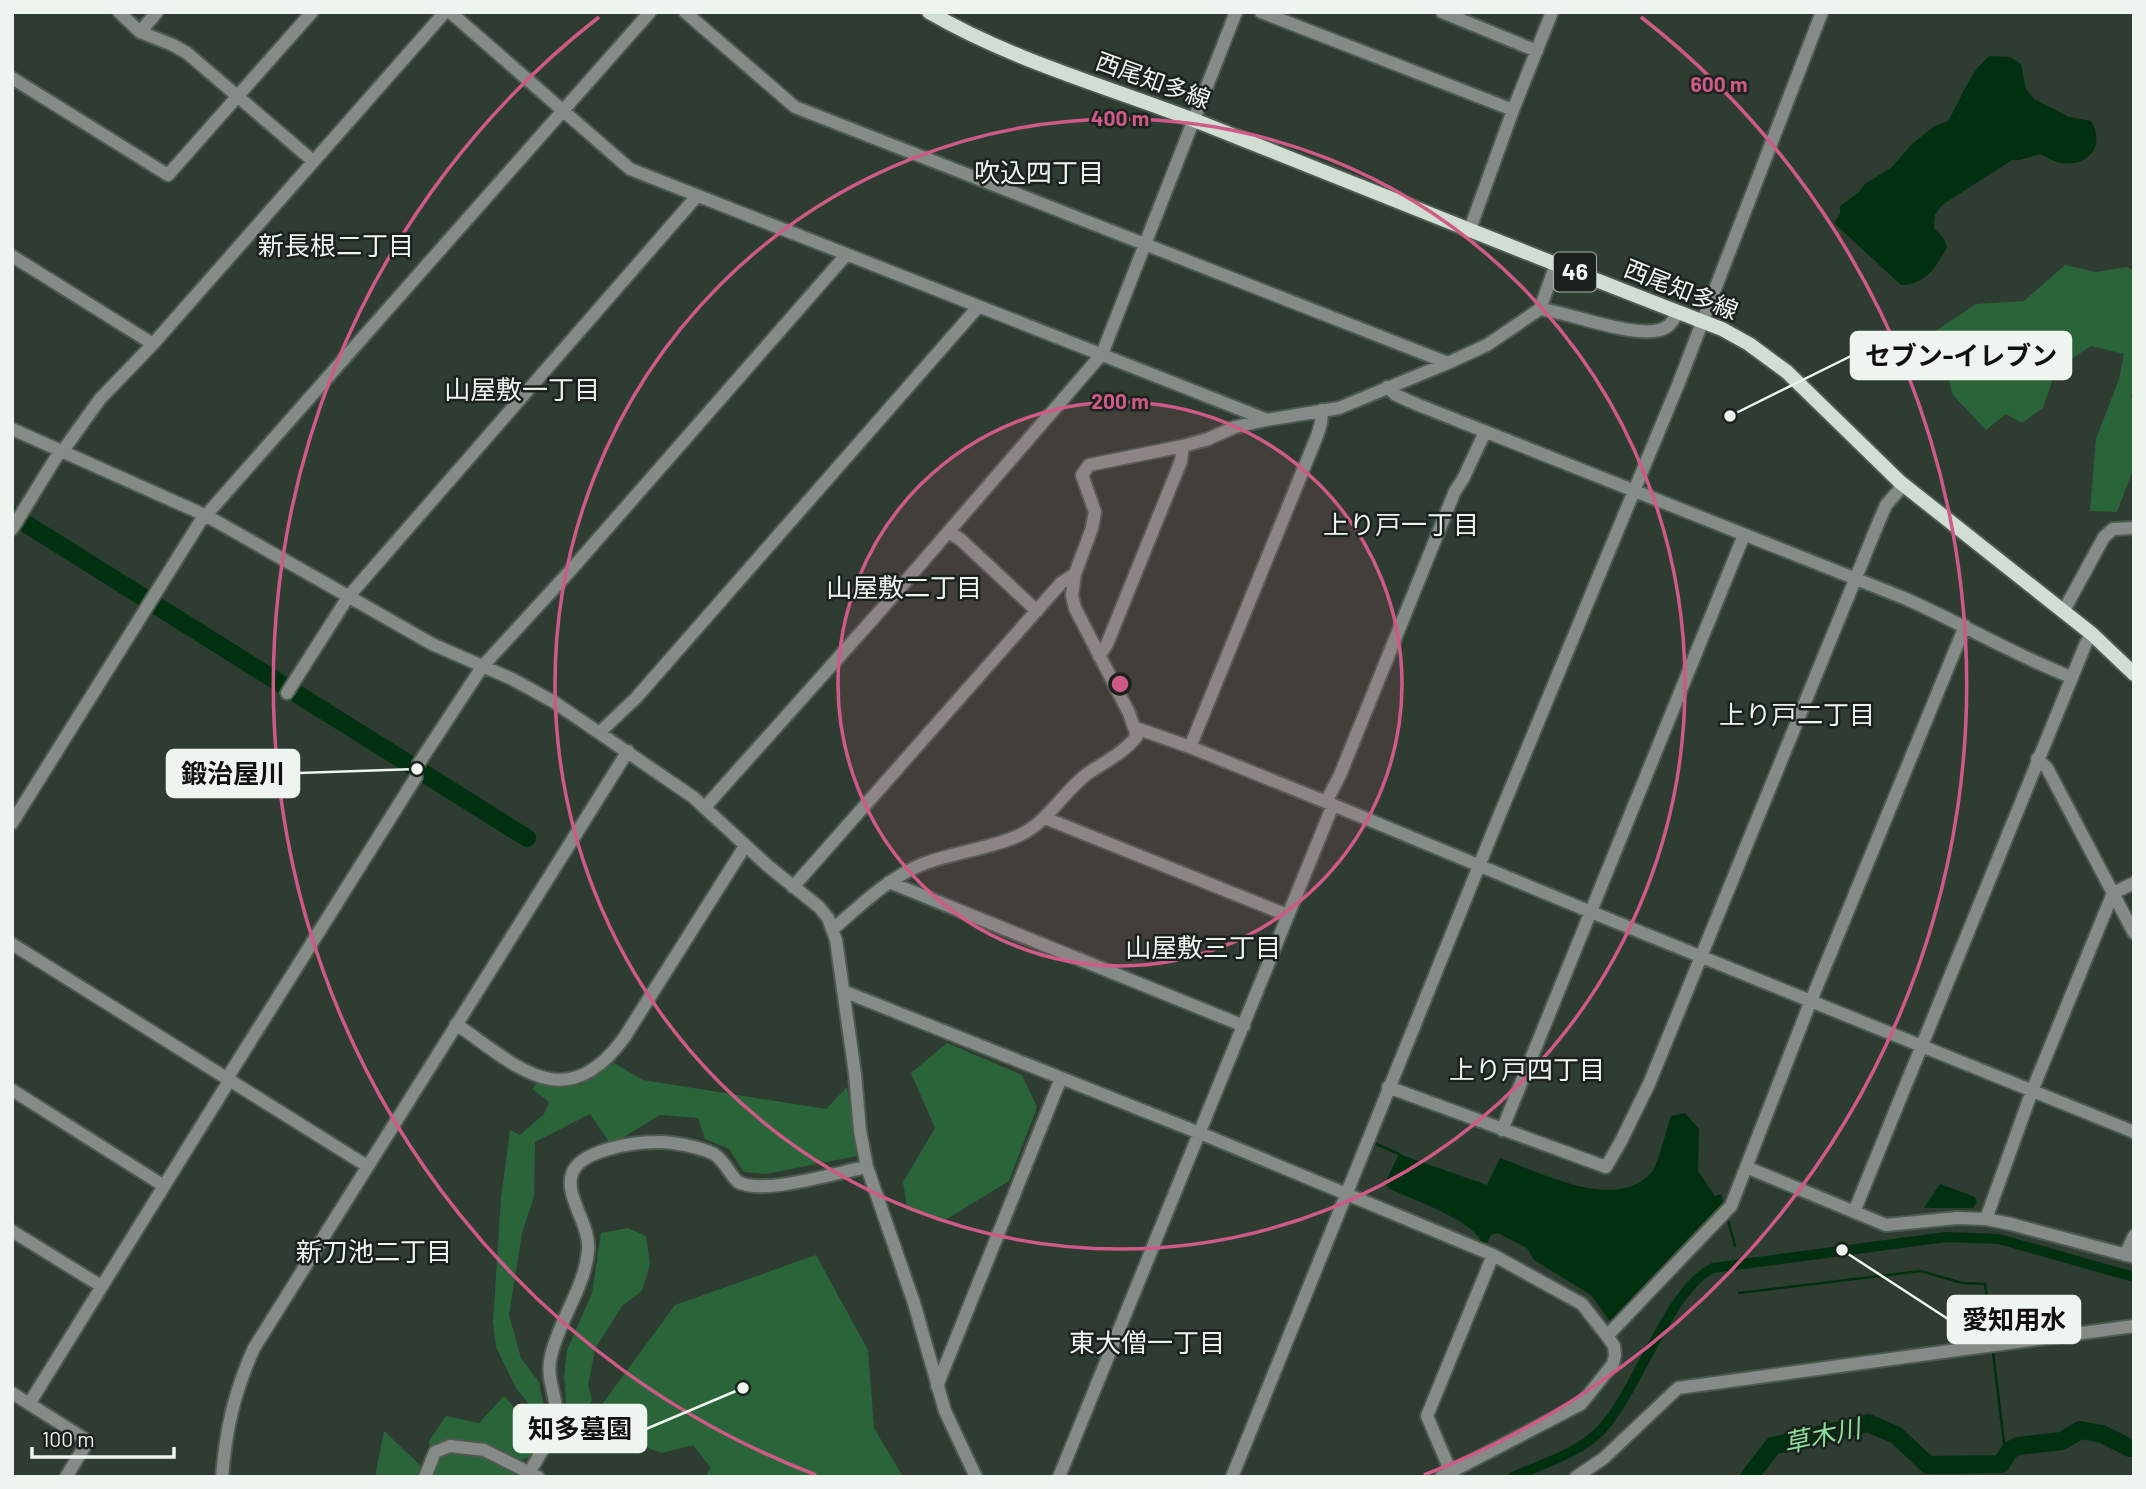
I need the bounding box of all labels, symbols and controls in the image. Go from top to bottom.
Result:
street label: 西尾知多線 [1092,45,1215,114]
text: 600 m [1691,71,1747,96]
text: 400 m [1091,105,1149,130]
district label: 吹込四丁目 [974,156,1104,187]
district label: 新長根二丁目 [258,229,414,260]
road number: 46 [1554,252,1596,292]
street label: 西尾知多線 [1620,253,1743,325]
callout: セブン-イレブン [1851,332,2071,379]
text: セブン-イレブン [1865,339,2057,370]
district label: 山屋敷一丁目 [444,373,600,404]
text: 200 m [1091,388,1149,413]
district label: 上り戸一丁目 [1323,508,1479,539]
district label: 山屋敷二丁目 [826,571,982,602]
centre of rings [1108,672,1132,696]
district label: 上り戸二丁目 [1719,698,1875,729]
callout: 鍛治屋川 [167,750,299,797]
text: 鍛治屋川 [181,757,285,788]
district label: 山屋敷三丁目 [1125,931,1281,962]
district label: 上り戸四丁目 [1449,1053,1605,1084]
district label: 新刀池二丁目 [296,1235,452,1266]
callout: 愛知用水 [1948,1296,2080,1343]
text: 愛知用水 [1962,1303,2066,1334]
district label: 東大僧一丁目 [1069,1326,1225,1357]
callout: 知多墓園 [514,1405,646,1452]
water label: 草木川 [1780,1411,1866,1458]
text: 知多墓園 [528,1412,632,1443]
scale bar [32,1416,173,1460]
text: 100 m [42,1426,95,1451]

